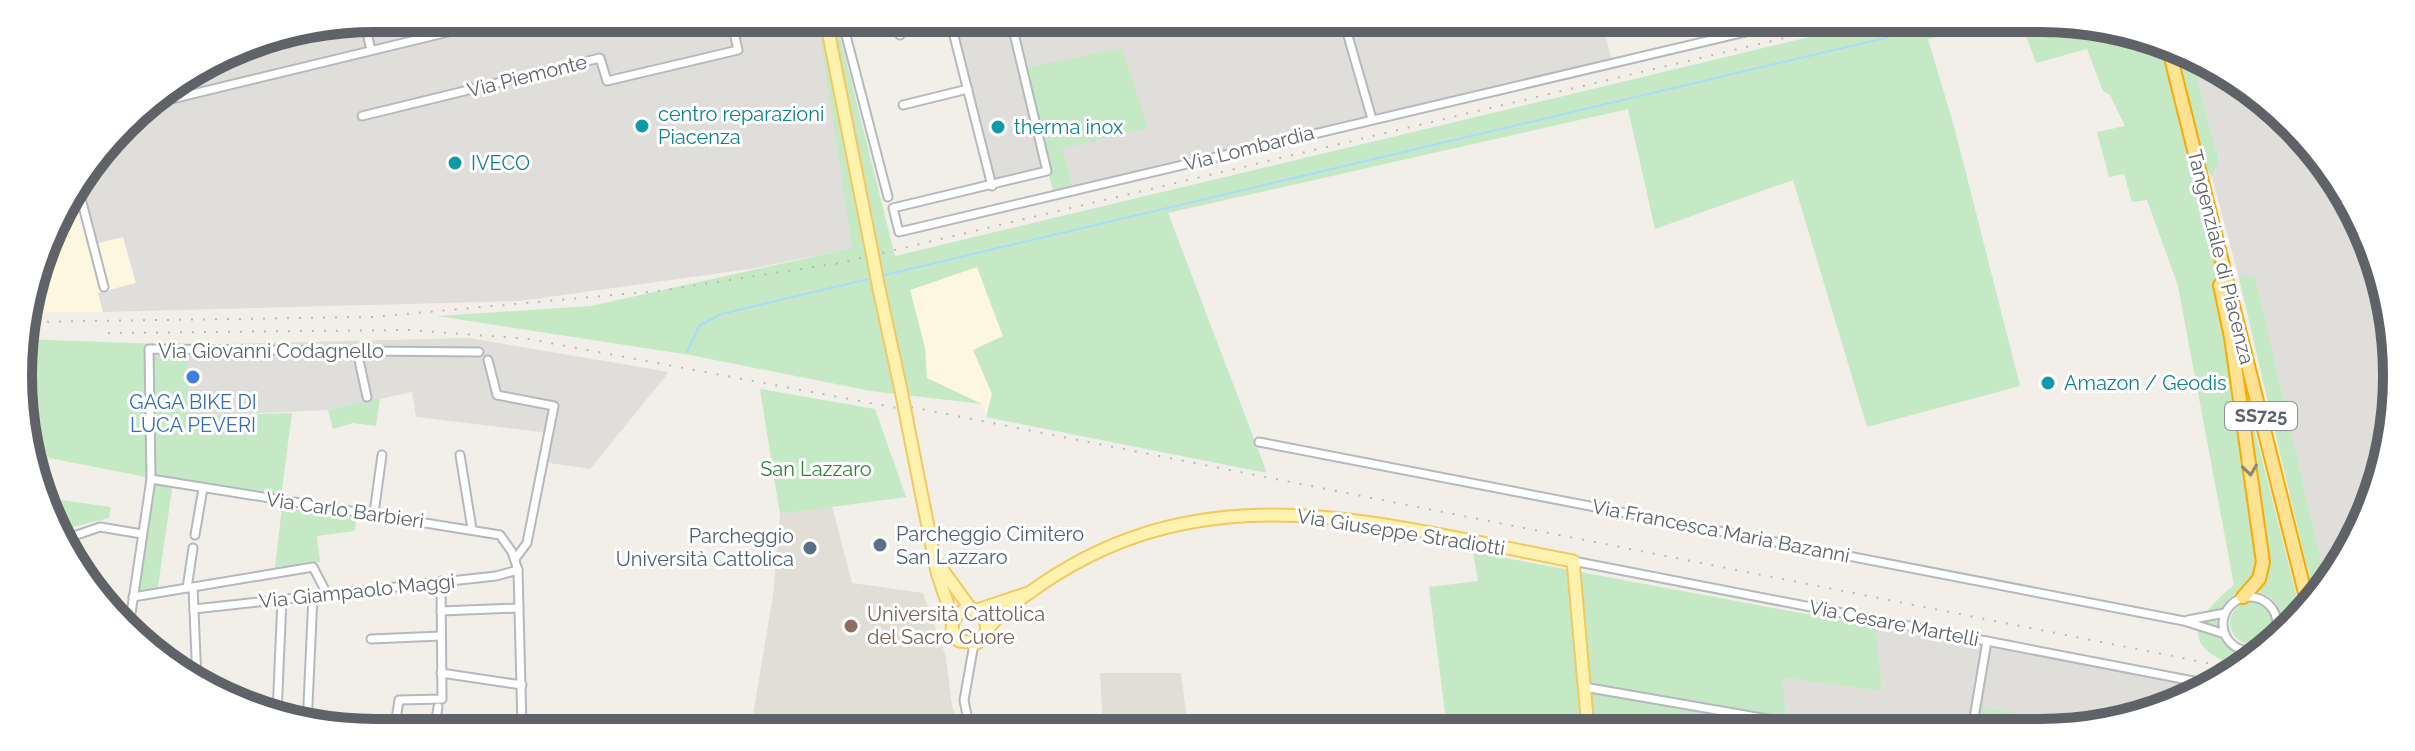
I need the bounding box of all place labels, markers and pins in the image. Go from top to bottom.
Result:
place label: centro reparazioni Piacenza [658,102,824,149]
place label: therma inox [1014,115,1123,139]
marker: centro reparazioni Piacenza [633,117,651,135]
marker: therma inox [989,118,1007,136]
place label: IVECO [471,151,530,175]
marker: IVECO [446,154,464,172]
marker: GAGA BIKE DI LUCA PEVERI [184,368,202,386]
place label: Amazon / Geodis [2064,371,2227,395]
marker: Amazon / Geodis [2039,374,2057,392]
place label: GAGA BIKE DI LUCA PEVERI [129,390,257,437]
place label: Parcheggio Cimitero San Lazzaro [896,522,1084,569]
place label: Parcheggio Università Cattolica [616,524,794,571]
marker: Parcheggio Cimitero San Lazzaro [871,536,889,554]
marker: Parcheggio Università Cattolica [801,539,819,557]
place label: Università Cattolica del Sacro Cuore [867,602,1045,649]
marker: Università Cattolica del Sacro Cuore [842,617,860,635]

